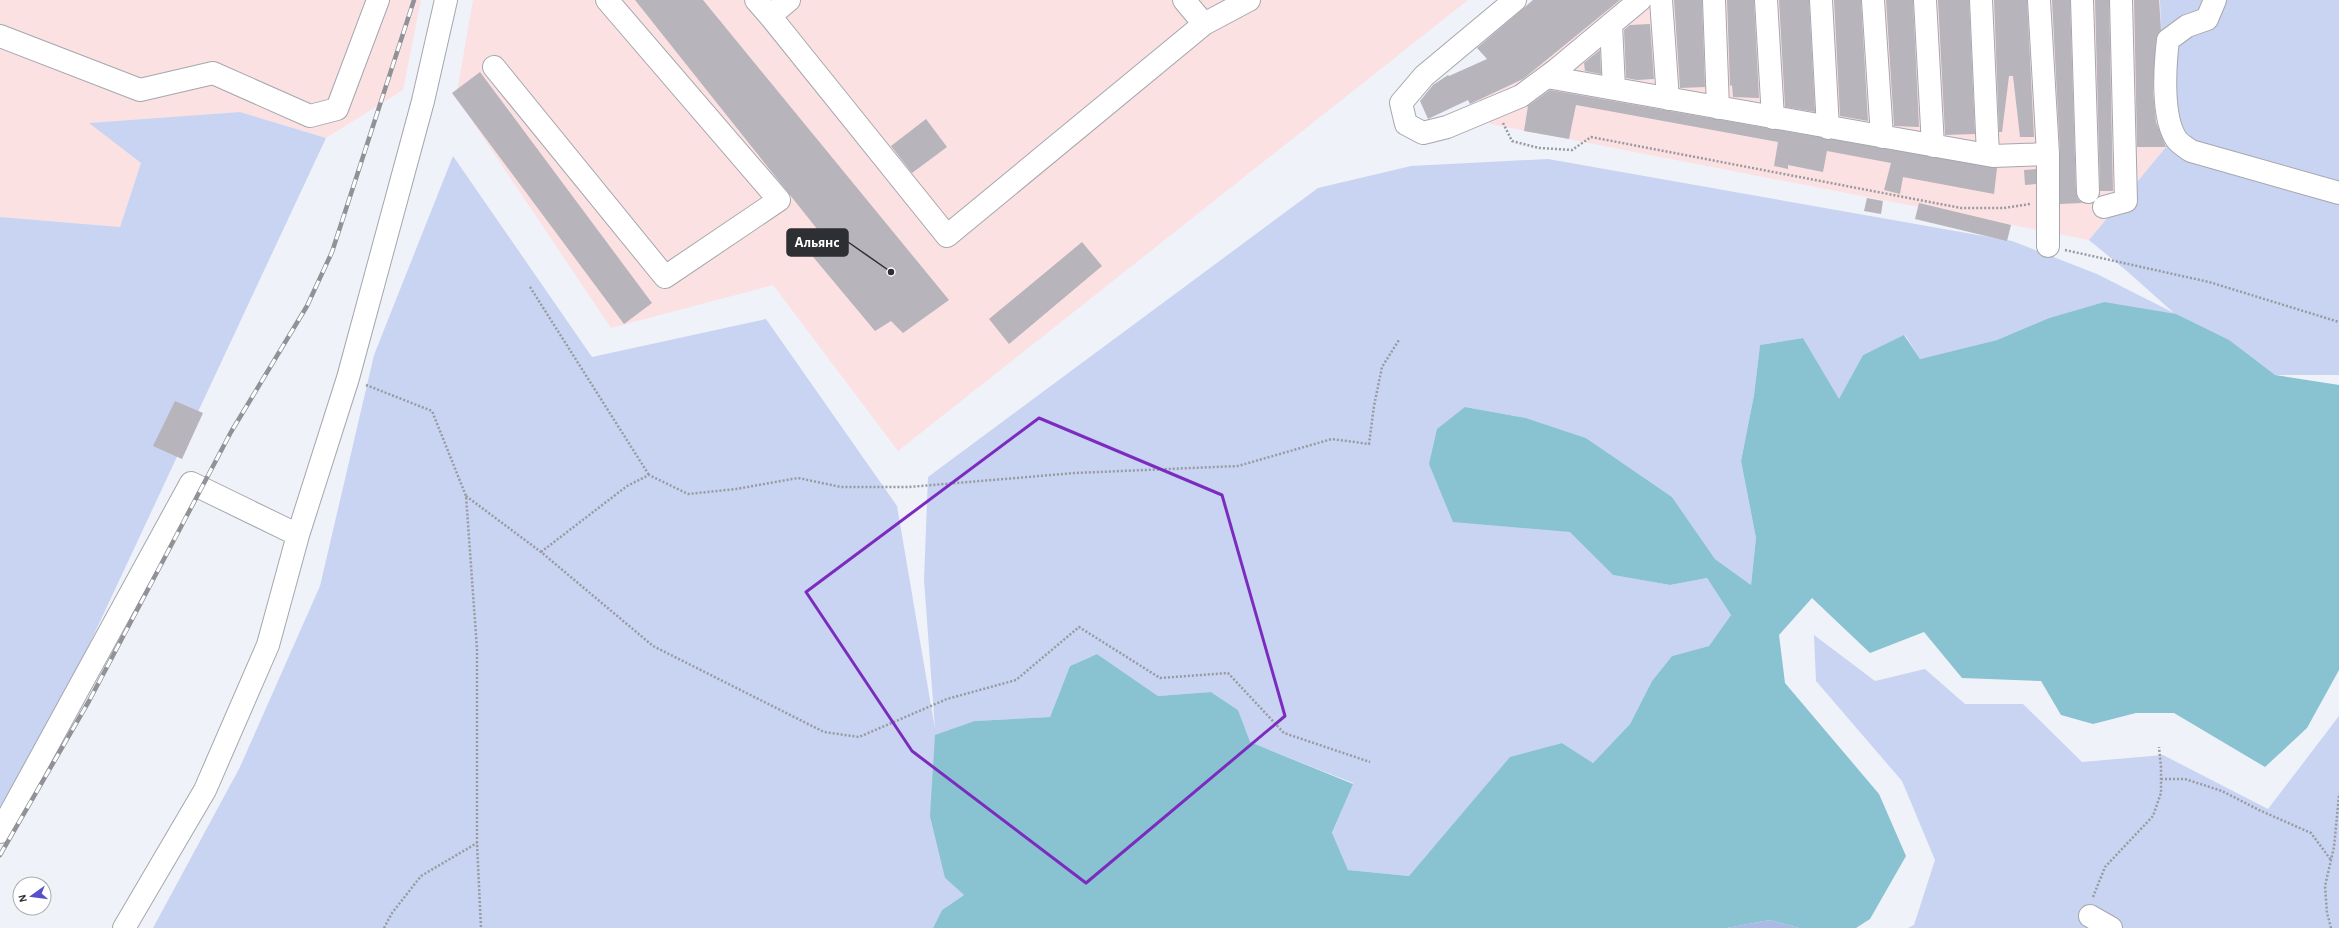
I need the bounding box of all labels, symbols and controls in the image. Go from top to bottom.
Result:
callout: Альянс [787,229,848,256]
text: Альянс [795,235,839,250]
north arrow [12,876,52,916]
text: N [17,893,29,903]

